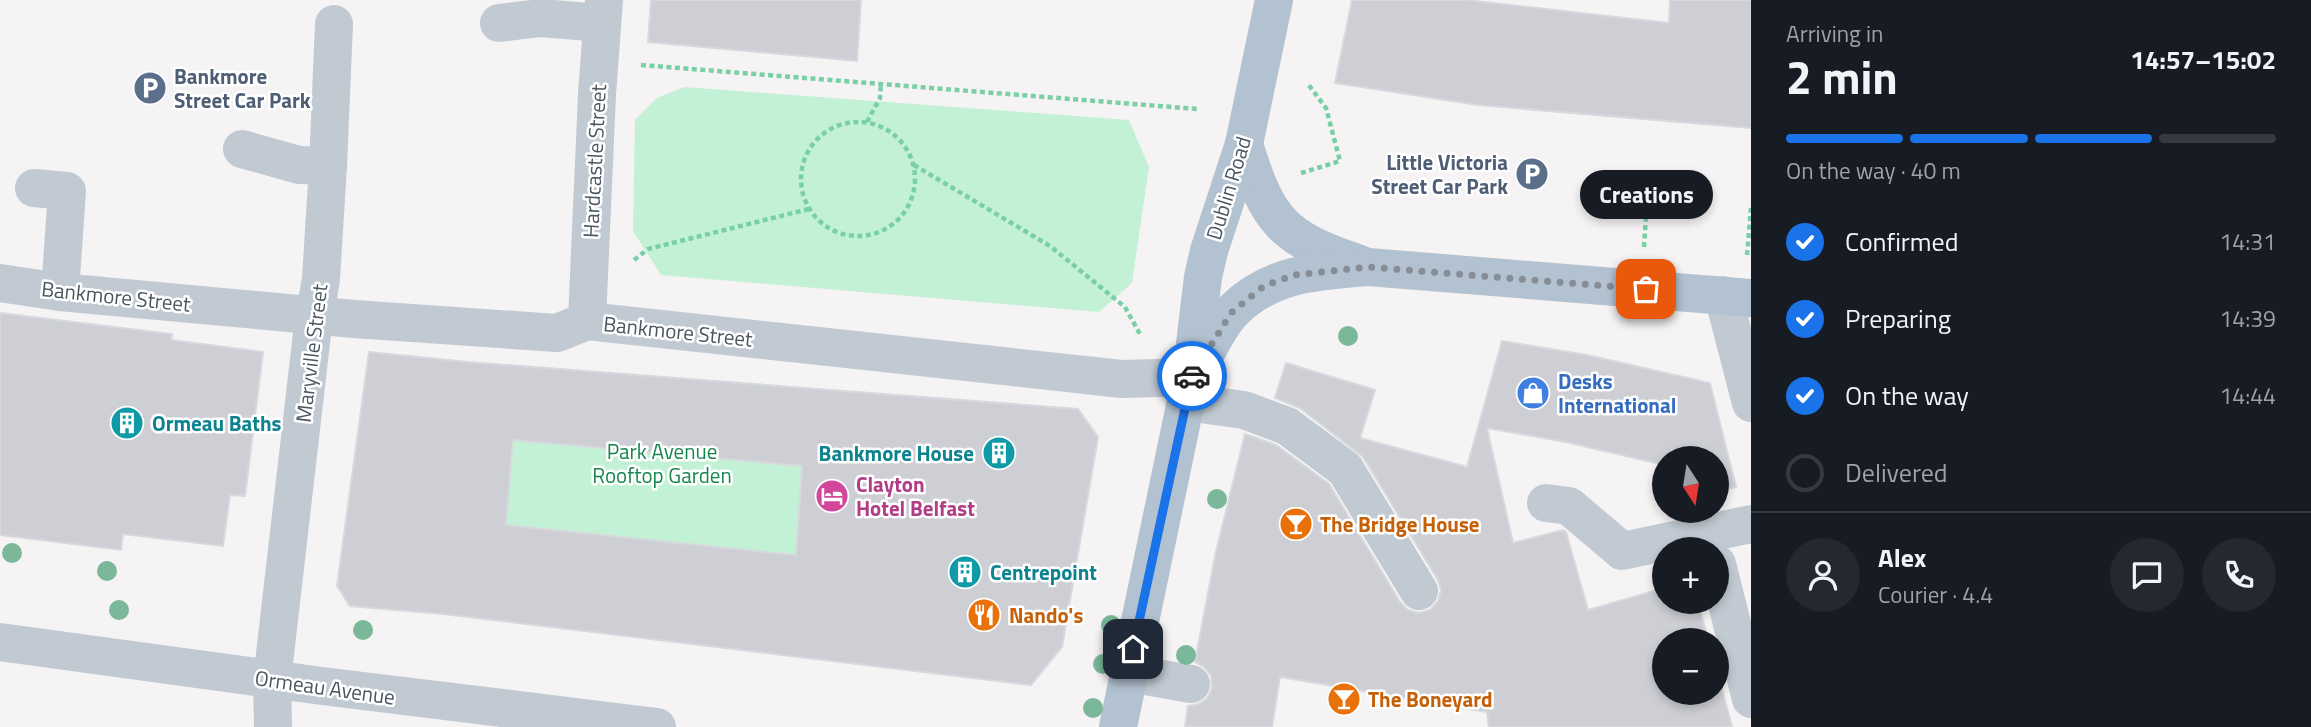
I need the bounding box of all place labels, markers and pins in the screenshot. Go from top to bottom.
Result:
place label: Bankmore Street Car Park [174,60,311,116]
parking icon: Bankmore Street Car Park [131,69,169,107]
place label: Little Victoria Street Car Park [1371,146,1508,202]
parking icon: Little Victoria Street Car Park [1513,155,1551,193]
callout: Creations [1580,170,1712,219]
pin [1616,259,1676,319]
place label: Desks International [1558,365,1676,421]
shop icon: Desks International [1514,374,1552,412]
building icon: Ormeau Baths [108,404,146,442]
place label: Ormeau Baths [152,407,282,439]
building icon: Bankmore House [980,434,1018,472]
place label: Bankmore House [819,437,974,469]
place label: Clayton Hotel Belfast [856,468,975,524]
hotel icon: Clayton Hotel Belfast [813,477,851,515]
bar icon: The Bridge House [1277,505,1315,543]
place label: The Bridge House [1320,508,1480,540]
building icon: Centrepoint [946,553,984,591]
place label: Centrepoint [990,556,1097,588]
restaurant icon: Nando's [965,596,1003,634]
place label: Nando's [1009,599,1083,631]
pin [1103,619,1163,679]
bar icon: The Boneyard [1325,680,1363,718]
place label: The Boneyard [1368,683,1493,715]

